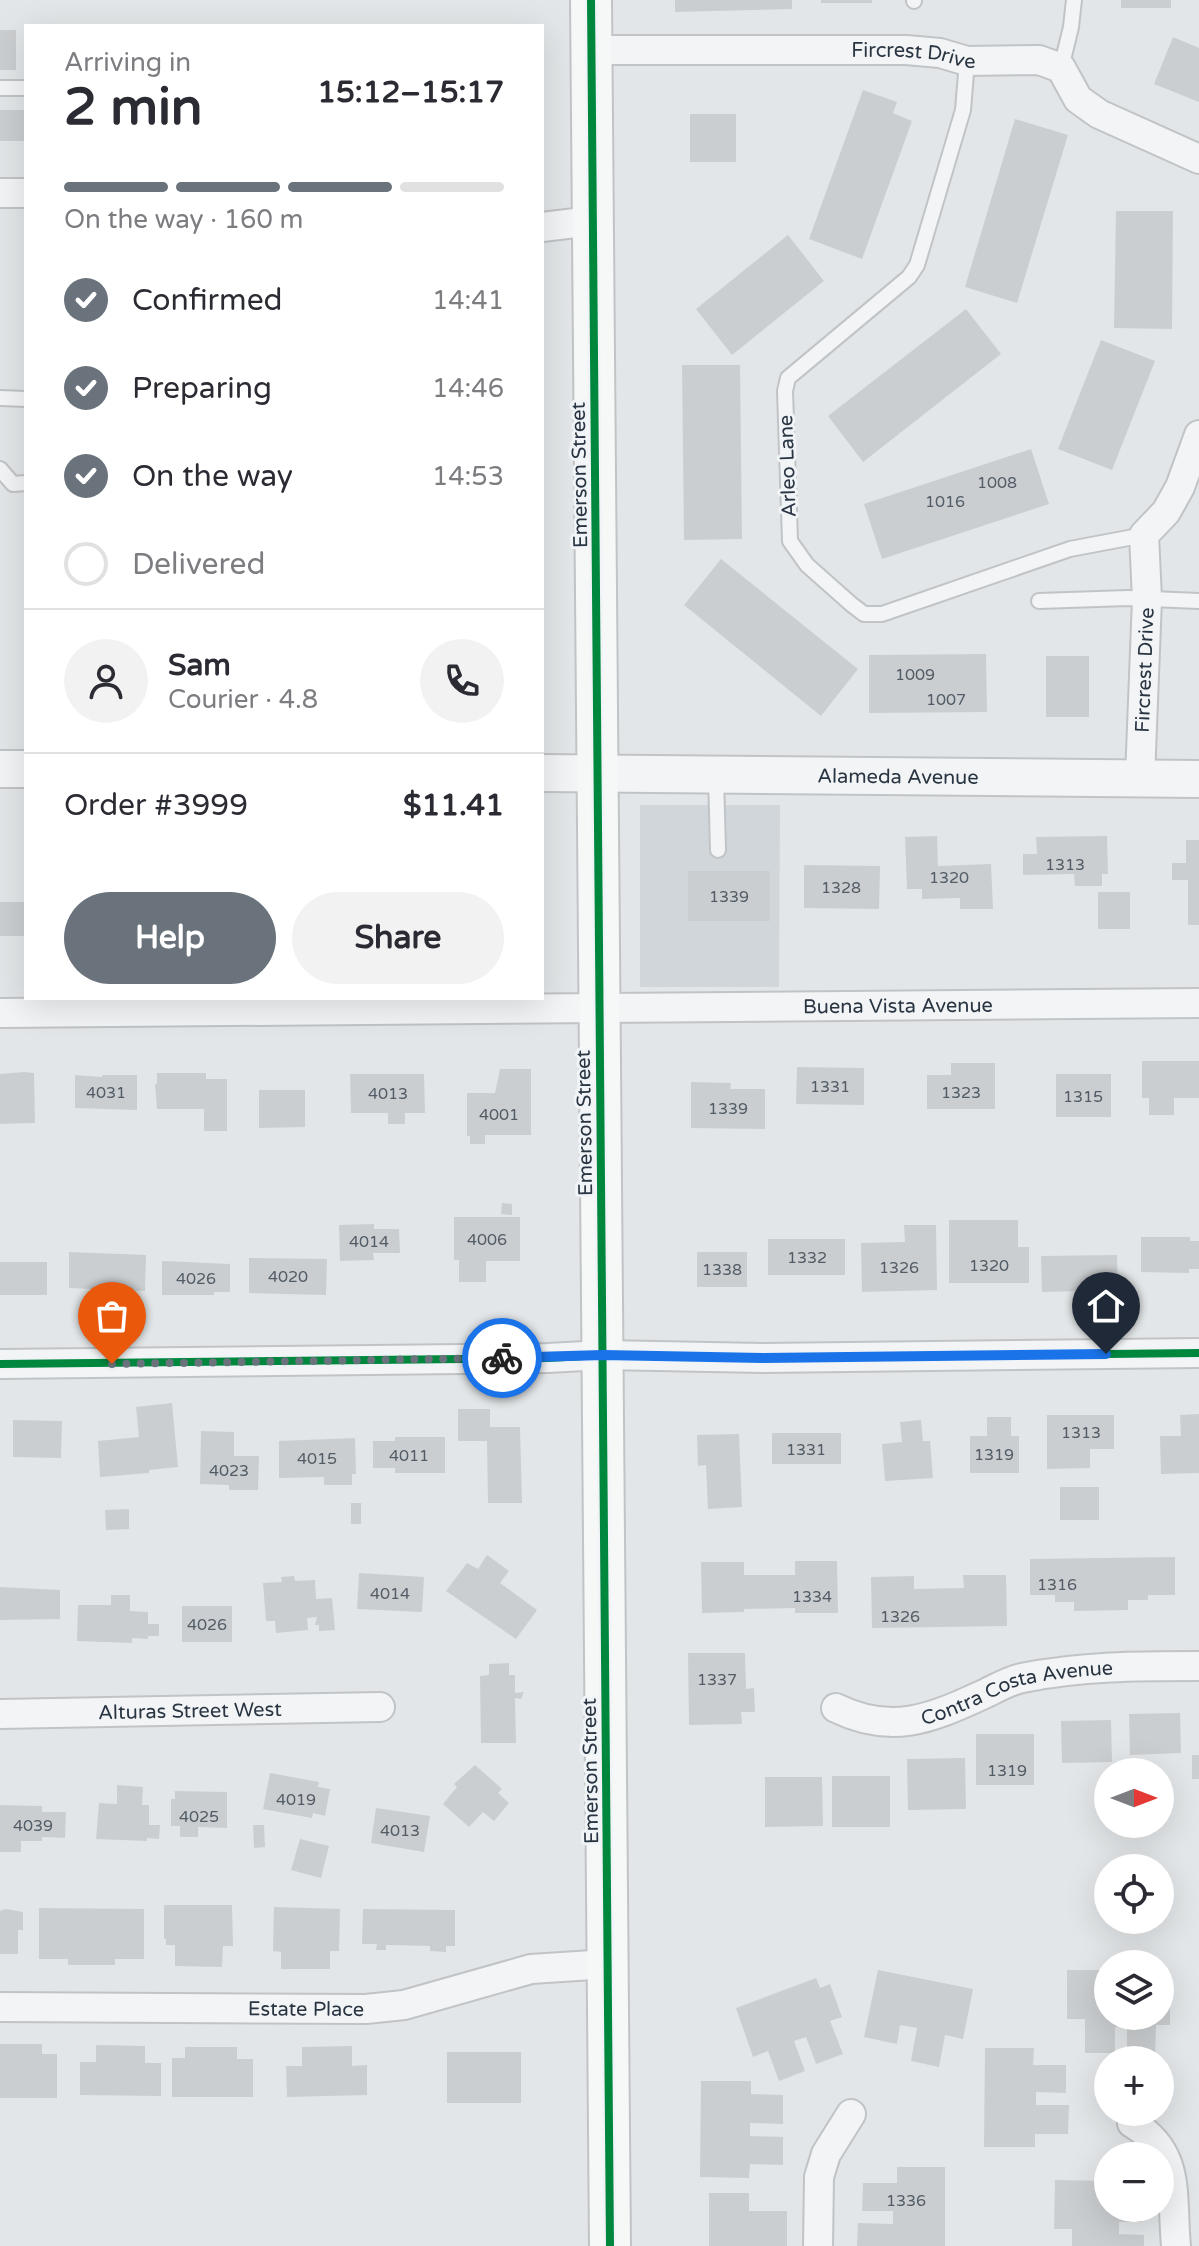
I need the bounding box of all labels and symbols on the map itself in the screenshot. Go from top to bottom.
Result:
street label: Fircrest Drive [851,39,976,74]
street label: Emerson Street [567,401,593,548]
street label: Arleo Lane [774,414,802,518]
house number: 1008 [977,473,1017,493]
house number: 1016 [925,492,965,512]
street label: Fircrest Drive [1131,607,1160,733]
house number: 1009 [895,665,935,685]
house number: 1007 [926,690,966,710]
street label: Alameda Avenue [817,765,979,790]
house number: 1313 [1045,855,1085,875]
house number: 1320 [929,868,969,888]
house number: 1328 [821,878,861,898]
house number: 1339 [709,887,749,907]
street label: Buena Vista Avenue [803,994,993,1019]
street label: Emerson Street [572,1049,598,1196]
house number: 1331 [810,1077,850,1097]
house number: 4031 [86,1083,126,1103]
house number: 1323 [941,1083,981,1103]
house number: 4013 [368,1084,408,1104]
house number: 1315 [1063,1087,1103,1107]
house number: 1339 [708,1099,748,1119]
house number: 4001 [479,1105,519,1125]
house number: 4006 [467,1230,507,1250]
house number: 4014 [349,1232,389,1252]
house number: 1332 [787,1248,827,1268]
house number: 1320 [969,1256,1009,1276]
house number: 1326 [879,1258,919,1278]
house number: 1338 [702,1260,742,1280]
house number: 4020 [268,1267,308,1287]
house number: 4026 [176,1269,216,1289]
pin [1072,1272,1140,1354]
pin [78,1282,146,1364]
courier [462,1318,542,1398]
house number: 1313 [1061,1423,1101,1443]
house number: 1331 [786,1440,826,1460]
house number: 1319 [974,1445,1014,1465]
house number: 4011 [389,1446,429,1466]
house number: 4015 [297,1449,337,1469]
house number: 4023 [209,1461,249,1481]
house number: 1316 [1037,1575,1077,1595]
house number: 4014 [370,1584,410,1604]
house number: 1334 [792,1587,832,1607]
house number: 1326 [880,1607,920,1627]
house number: 4026 [187,1615,227,1635]
street label: Contra Costa Avenue [918,1656,1114,1731]
house number: 1337 [697,1670,737,1690]
street label: Emerson Street [578,1697,604,1844]
street label: Alturas Street West [98,1698,282,1725]
north arrow [1094,1758,1174,1838]
house number: 1319 [987,1761,1027,1781]
house number: 4019 [276,1790,316,1810]
house number: 4025 [179,1807,219,1827]
house number: 4039 [13,1816,53,1836]
house number: 4013 [380,1821,420,1841]
street label: Estate Place [248,1997,364,2022]
house number: 1336 [886,2191,926,2211]

